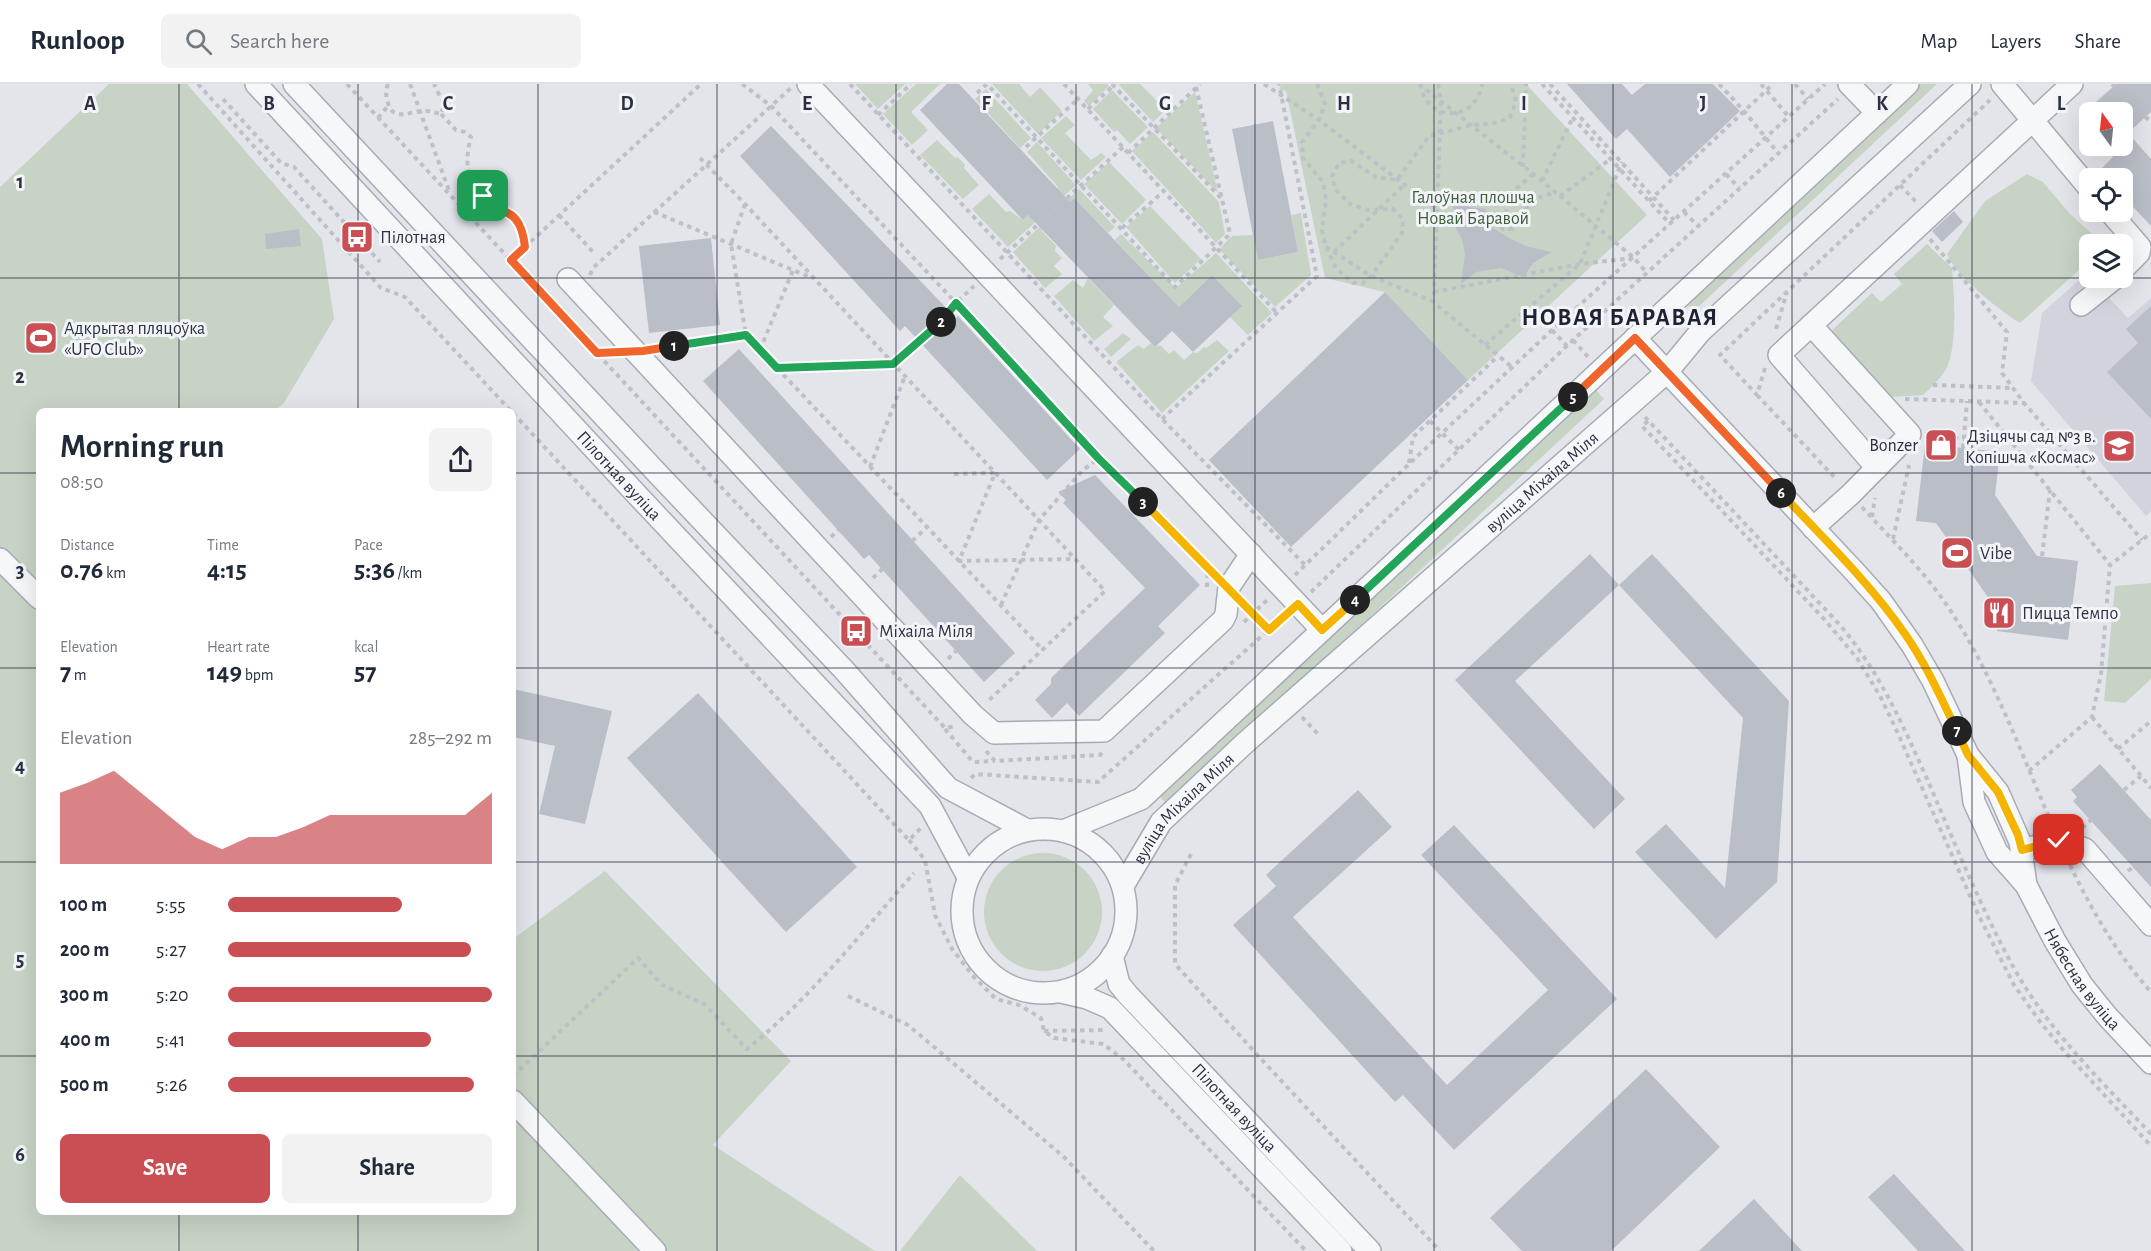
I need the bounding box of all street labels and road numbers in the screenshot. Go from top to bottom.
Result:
street label: Пілотная вуліца [573,428,664,524]
street label: вуліца Міхаіла Міля [1483,429,1602,537]
street label: вуліца Міхаіла Міля [1130,750,1238,868]
street label: Нябесная вуліца [2040,925,2123,1034]
street label: Пілотная вуліца [1188,1060,1280,1156]

